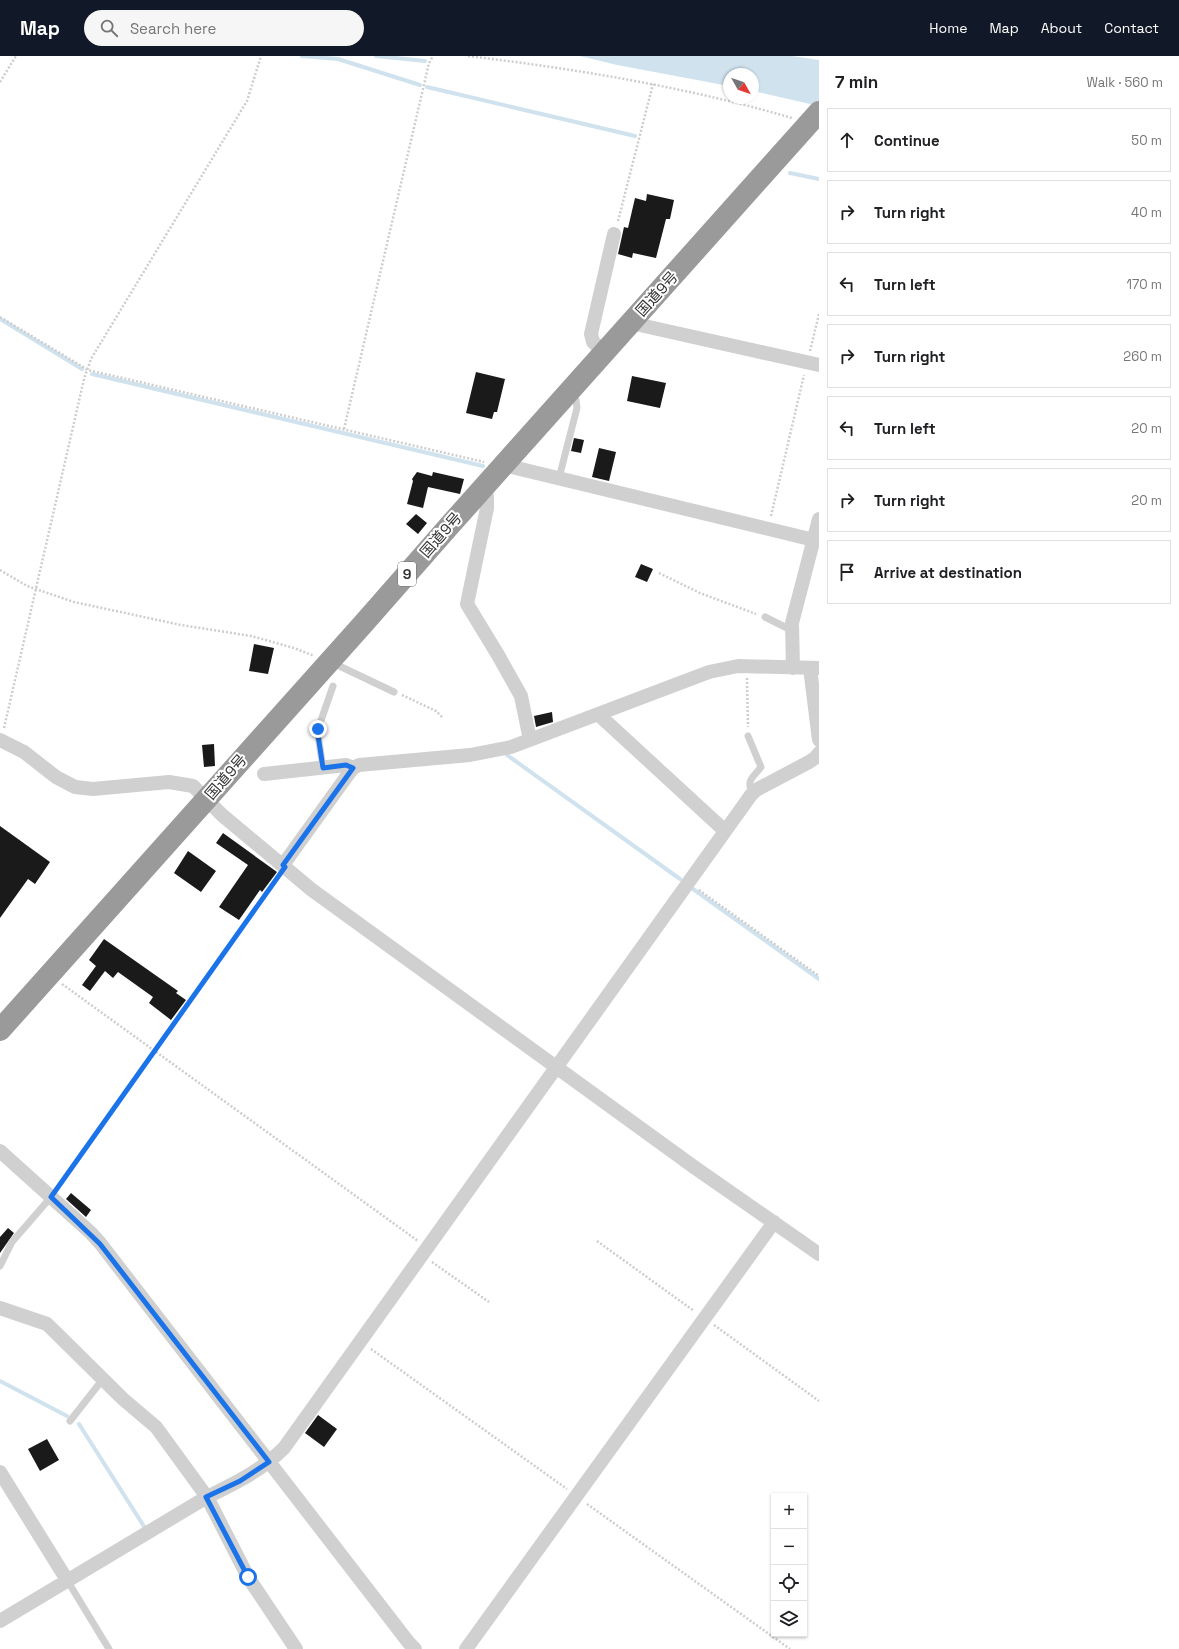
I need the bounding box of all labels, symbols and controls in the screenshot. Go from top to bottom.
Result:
search box [84,10,364,46]
text: Map [20,16,60,41]
icon: search [98,17,120,39]
text: Search here [130,19,216,38]
text: Home [929,19,967,37]
text: Map [989,19,1019,37]
text: About [1041,19,1082,37]
text: Contact [1104,19,1159,37]
north arrow [723,68,759,104]
text: 7 min [835,71,878,93]
text: Walk · 560 m [1086,74,1163,91]
icon: ahead [836,129,858,151]
text: Continue [874,131,940,150]
text: 50 m [1131,132,1162,149]
icon: right [836,201,858,223]
text: Turn right [874,203,945,222]
text: 40 m [1131,204,1162,221]
street label: 国道9号 [631,267,682,320]
icon: left [836,273,858,295]
text: Turn left [874,275,936,294]
text: 170 m [1126,276,1162,293]
icon: right [836,345,858,367]
text: Turn right [874,347,945,366]
text: 260 m [1123,348,1162,365]
icon: left [836,417,858,439]
text: Turn left [874,419,936,438]
text: 20 m [1131,420,1162,437]
icon: right [836,489,858,511]
text: Turn right [874,491,945,510]
text: 20 m [1131,492,1162,509]
street label: 国道9号 [416,508,466,561]
icon: arrive [836,561,858,583]
road number: 9 [398,562,416,586]
text: Arrive at destination [874,563,1022,582]
route end [309,720,327,738]
street label: 国道9号 [201,750,251,803]
map controls [771,1493,807,1637]
button: + [771,1493,807,1529]
button: − [771,1529,807,1565]
button: locate [771,1565,807,1601]
route start [239,1568,257,1586]
button: layers [771,1601,807,1637]

